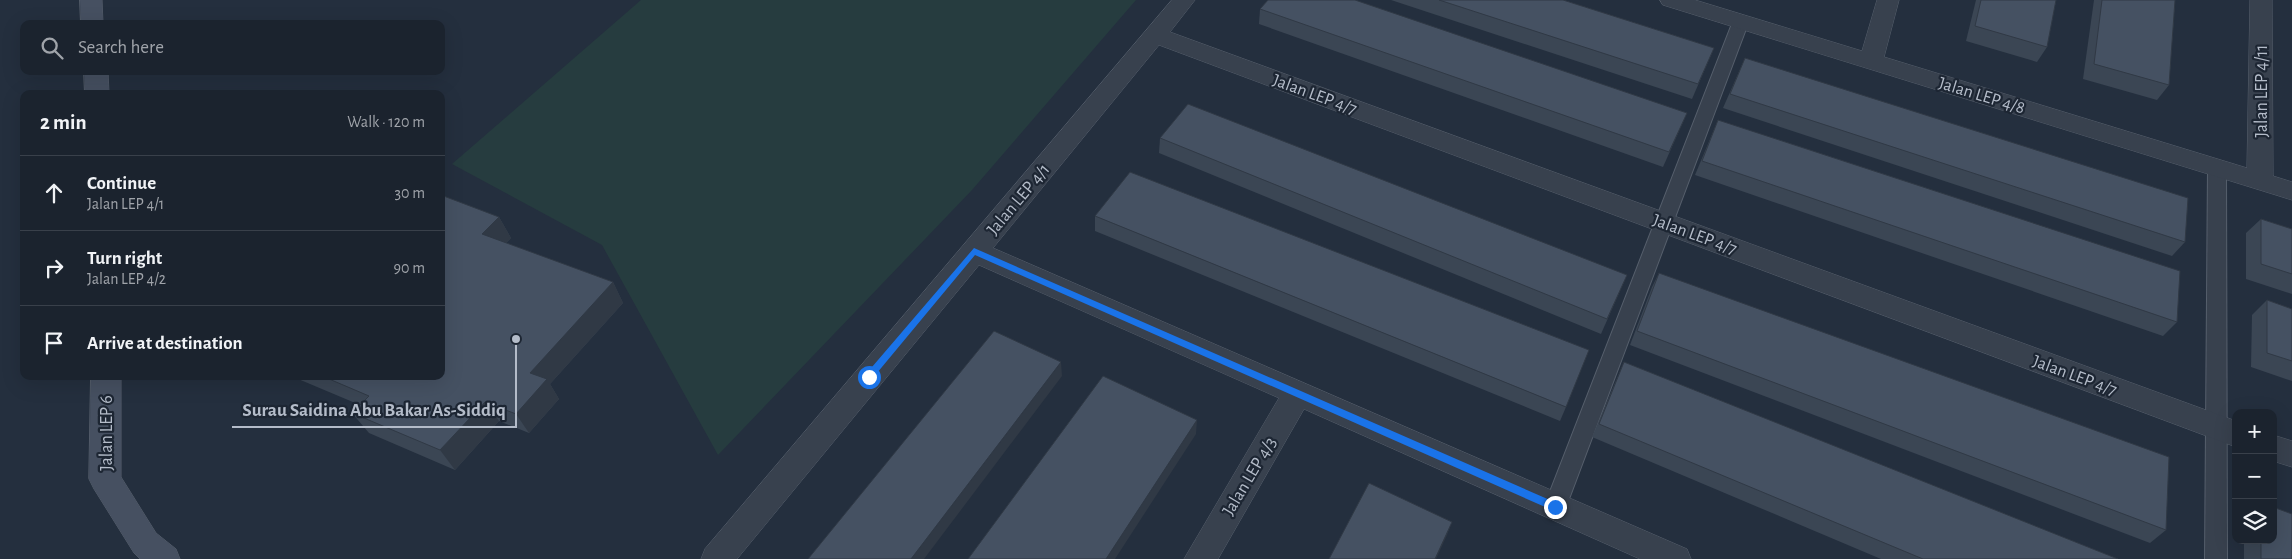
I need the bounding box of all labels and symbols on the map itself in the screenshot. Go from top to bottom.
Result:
street label: Jalan LEP 4/11 [2253,44,2271,138]
street label: Jalan LEP 4/7 [1270,71,1359,118]
street label: Jalan LEP 4/8 [1936,74,2027,118]
street label: Jalan LEP 4/1 [984,161,1054,239]
street label: Jalan LEP 4/7 [1650,211,1739,258]
street label: Jalan LEP 4/7 [2030,352,2119,399]
route start [858,366,881,389]
callout: Surau Saidina Abu Bakar As-Siddiq [232,393,516,427]
street label: Jalan LEP 6 [98,395,116,471]
text: Surau Saidina Abu Bakar As-Siddiq [242,401,506,420]
street label: Jalan LEP 4/3 [1219,434,1280,519]
route end [1544,496,1567,519]

